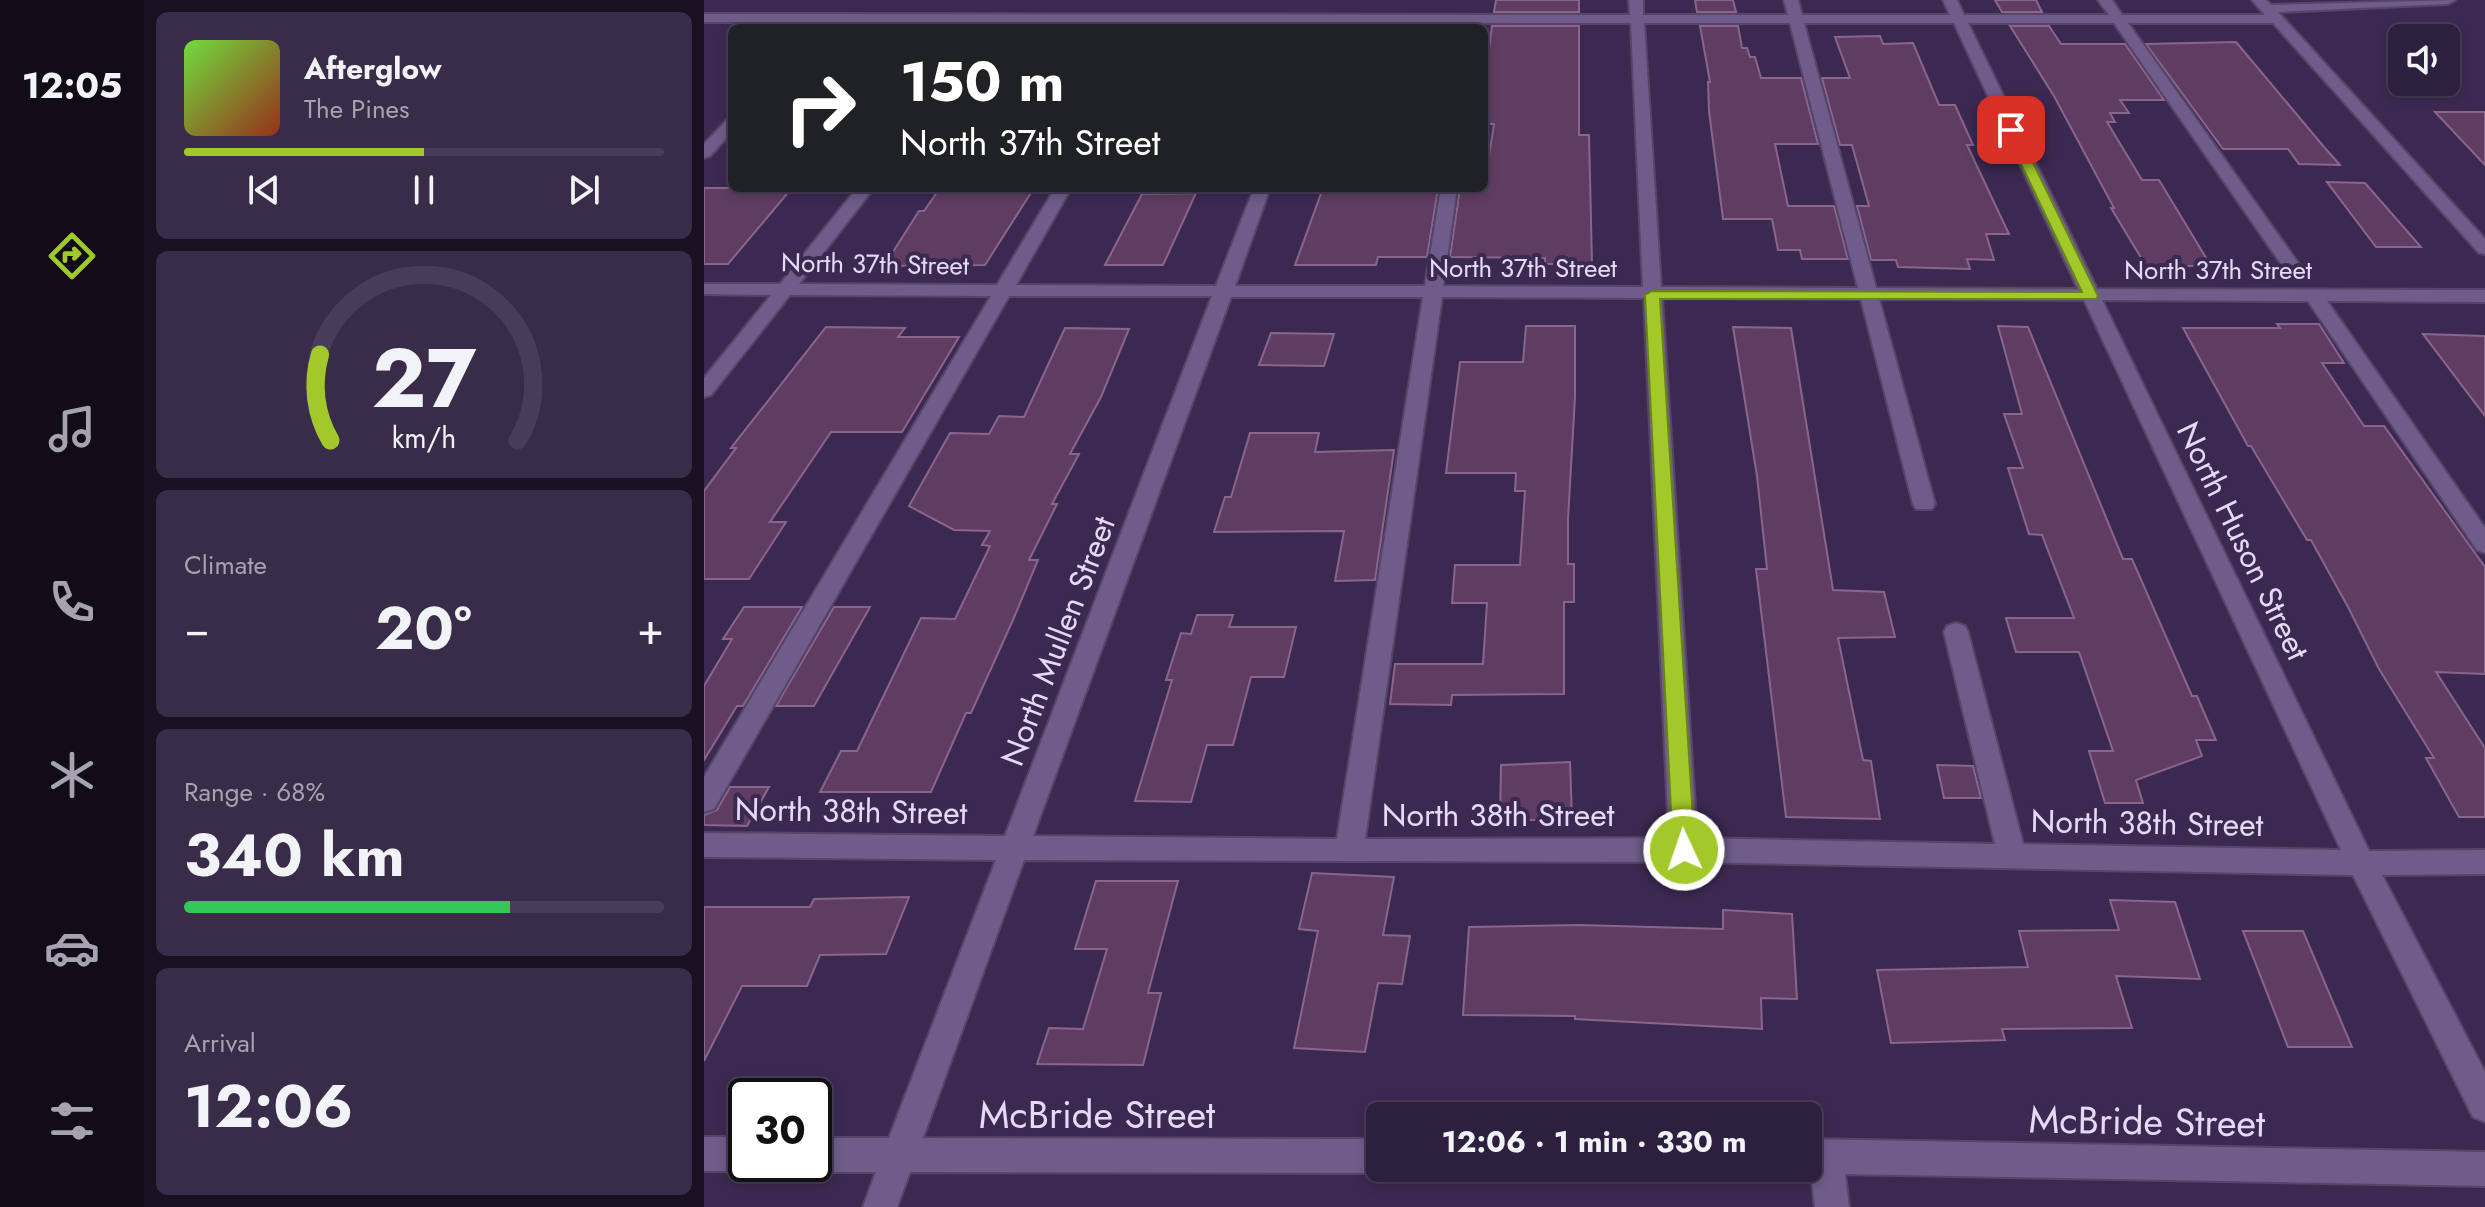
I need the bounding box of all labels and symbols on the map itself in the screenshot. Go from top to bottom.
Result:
pin [1977,96,2045,164]
street label: North 37th Street [781,243,970,285]
street label: North 37th Street [1429,249,1618,287]
street label: North 37th Street [2124,251,2313,289]
street label: North Huson Street [2165,414,2321,668]
street label: North Mullen Street [989,509,1127,772]
street label: North 38th Street [734,786,968,836]
street label: North 38th Street [1382,792,1615,838]
street label: North 38th Street [2030,798,2264,848]
position arrow [1642,808,1726,892]
speed limit sign: 30 [728,1078,832,1182]
street label: McBride Street [979,1087,1215,1142]
street label: McBride Street [2028,1091,2266,1151]

